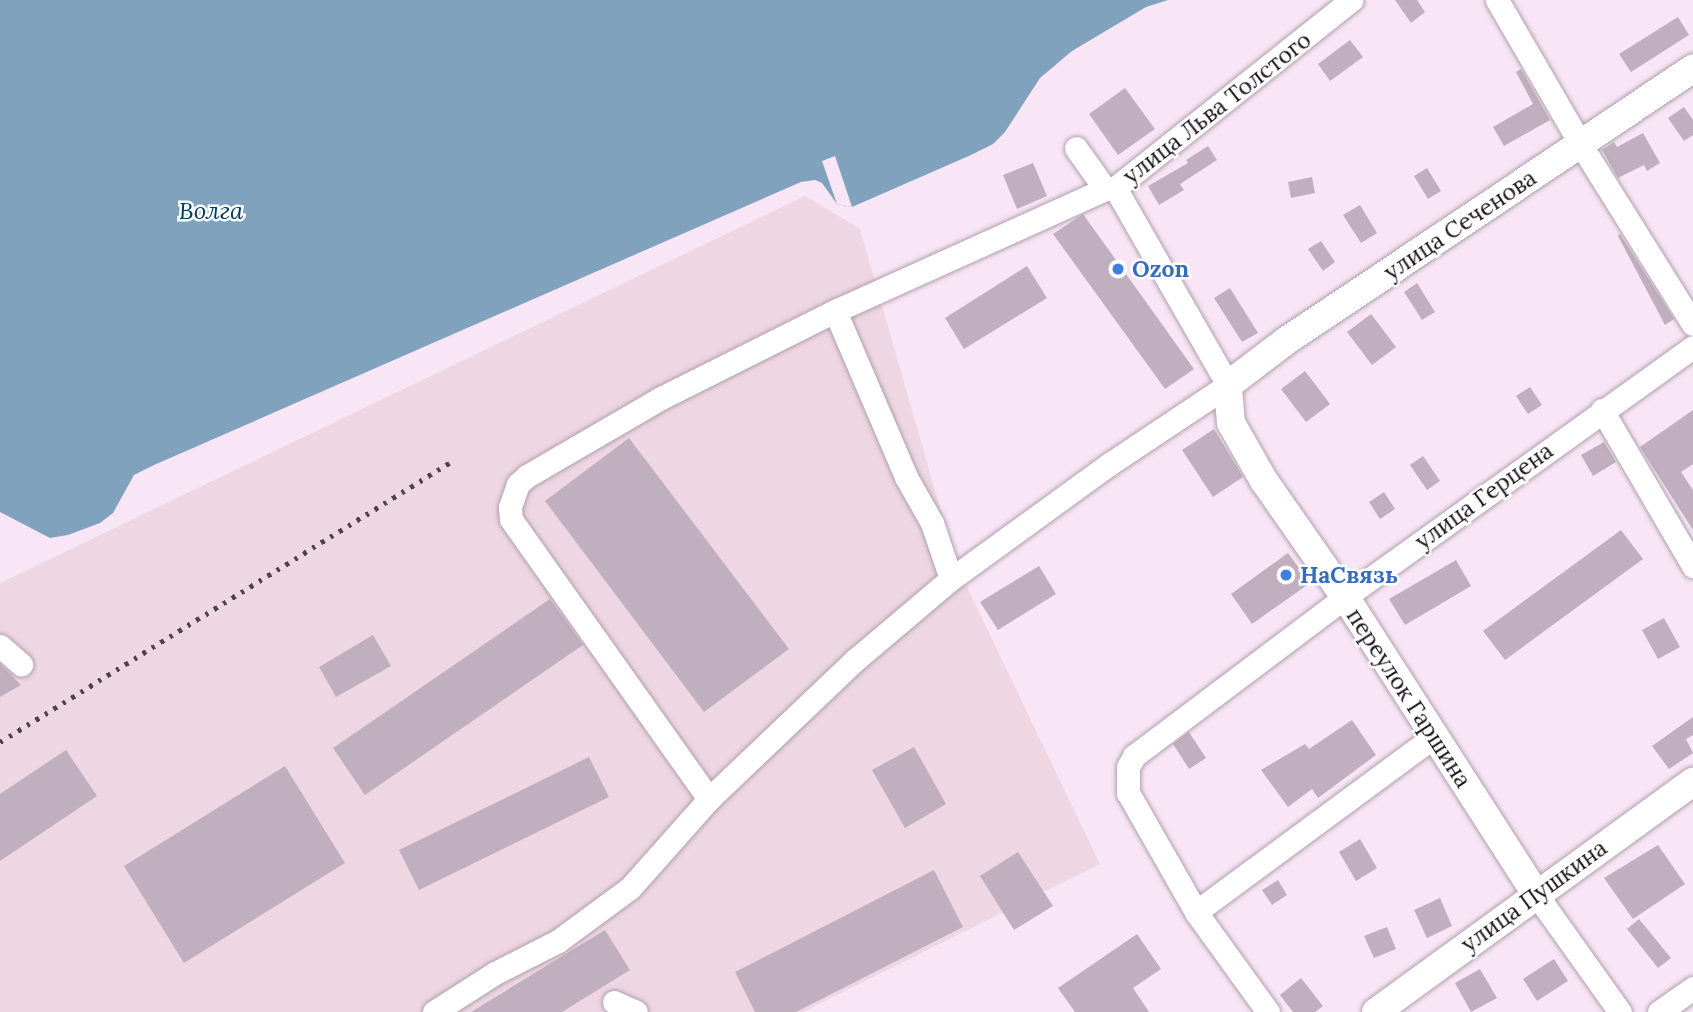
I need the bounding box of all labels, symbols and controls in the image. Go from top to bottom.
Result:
street label: улица Льва Толстого [1118,26,1316,190]
street label: улица Сеченова [1379,164,1541,286]
water label: Волга [179,197,243,225]
place label: Ozon [1132,255,1189,283]
marker: Ozon [1110,261,1126,277]
street label: улица Герцена [1410,437,1558,555]
place label: НаСвязь [1300,561,1398,589]
marker: НаСвязь [1278,567,1294,583]
street label: переулок Гаршина [1341,603,1477,793]
street label: улица Пушкина [1456,834,1612,958]

